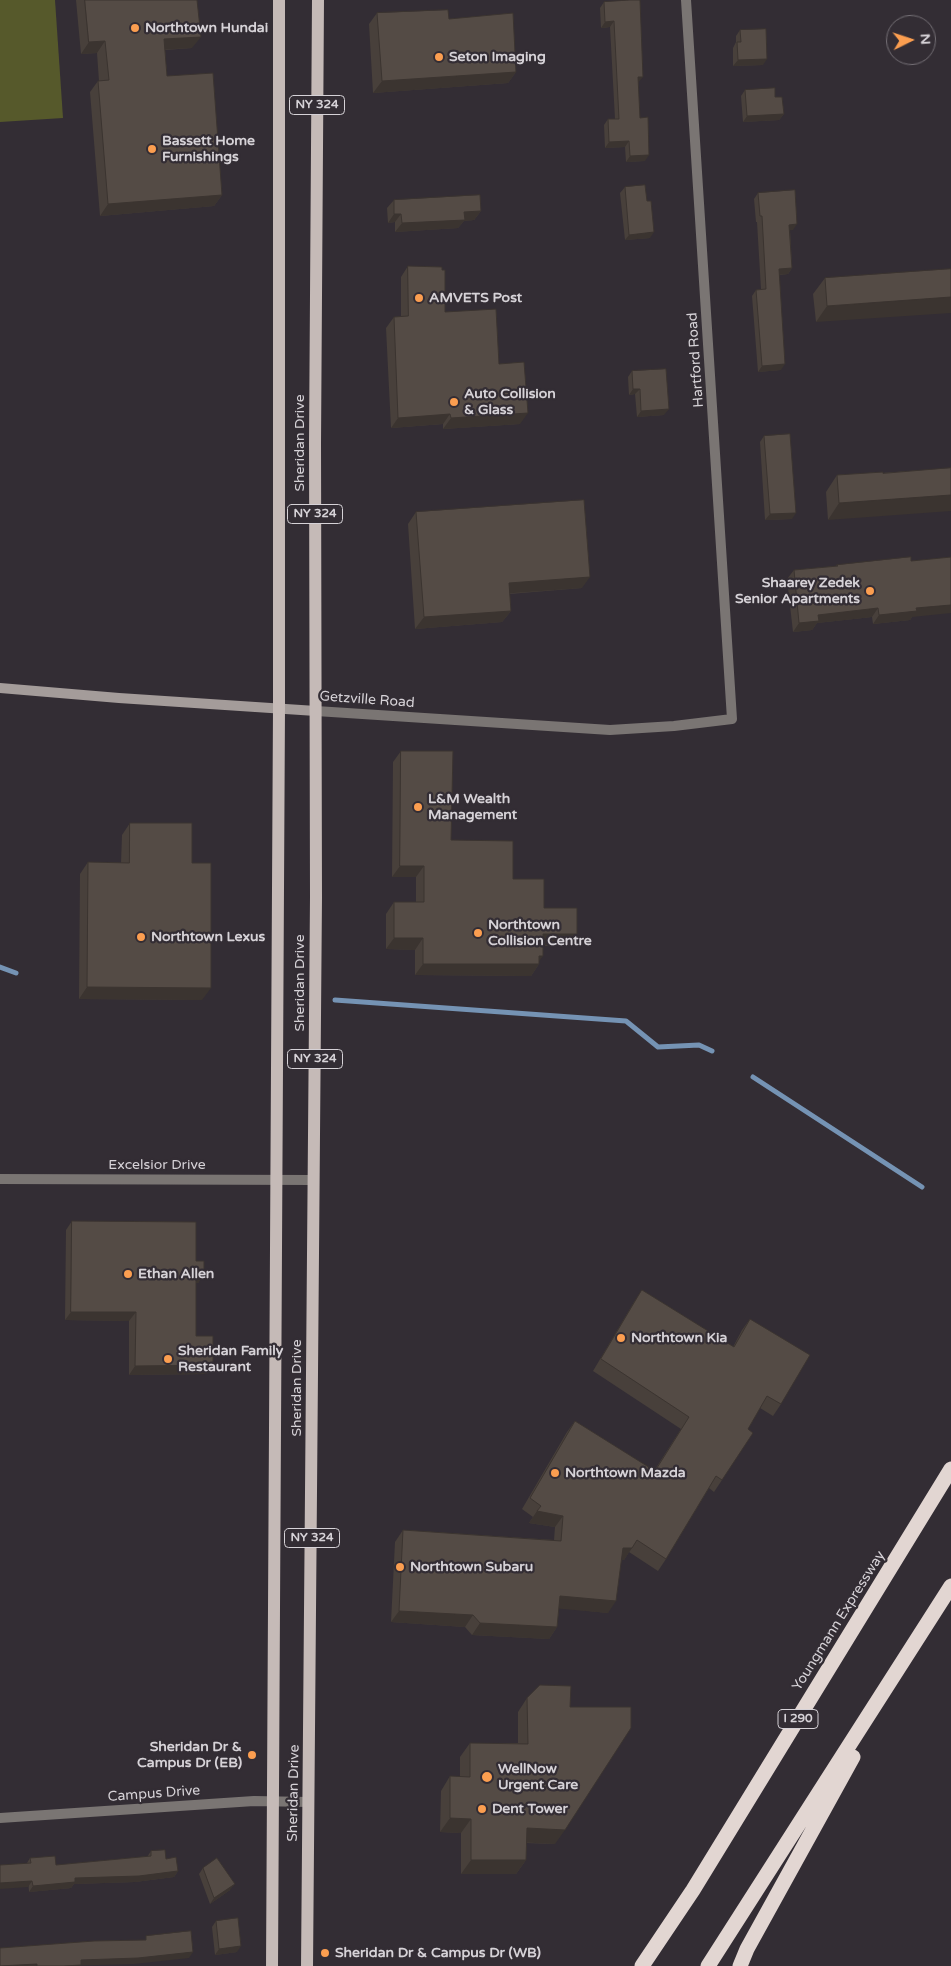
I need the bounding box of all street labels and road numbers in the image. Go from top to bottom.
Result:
road number: NY 324 [290,96,344,114]
street label: Hartford Road [684,312,708,408]
street label: Sheridan Drive [292,394,308,492]
road number: NY 324 [288,504,342,524]
street label: Getzville Road [319,688,415,712]
street label: Sheridan Drive [292,934,308,1032]
road number: NY 324 [288,1050,342,1068]
street label: Excelsior Drive [108,1157,206,1173]
street label: Sheridan Drive [289,1339,305,1437]
road number: NY 324 [284,1529,340,1548]
street label: Youngmann Expressway [789,1548,889,1694]
road number: I 290 [778,1710,818,1728]
street label: Sheridan Drive [285,1744,303,1842]
street label: Campus Drive [107,1782,201,1806]

